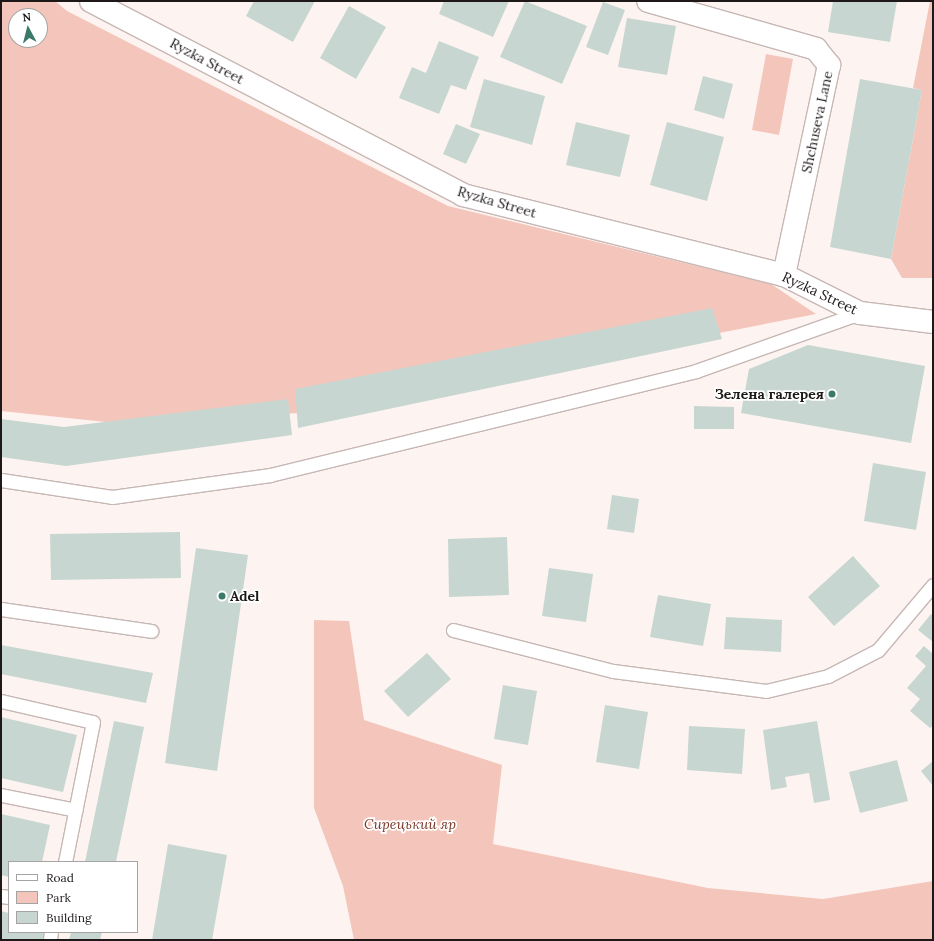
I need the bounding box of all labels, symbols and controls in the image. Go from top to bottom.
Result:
north arrow [8,8,48,48]
text: N [22,10,32,25]
street label: Ryzka Street [167,34,247,88]
street label: Shchuseva Lane [798,69,836,175]
street label: Ryzka Street [456,183,538,221]
street label: Ryzka Street [780,268,860,318]
place label: Зелена галерея [715,386,824,402]
marker: Зелена галерея [827,389,837,399]
place label: Adel [230,588,259,604]
marker: Adel [217,591,227,601]
park label: Сирецький яр [364,816,456,832]
legend [8,861,138,933]
text: Road [46,870,74,885]
text: Park [46,890,71,905]
text: Building [46,910,92,925]

